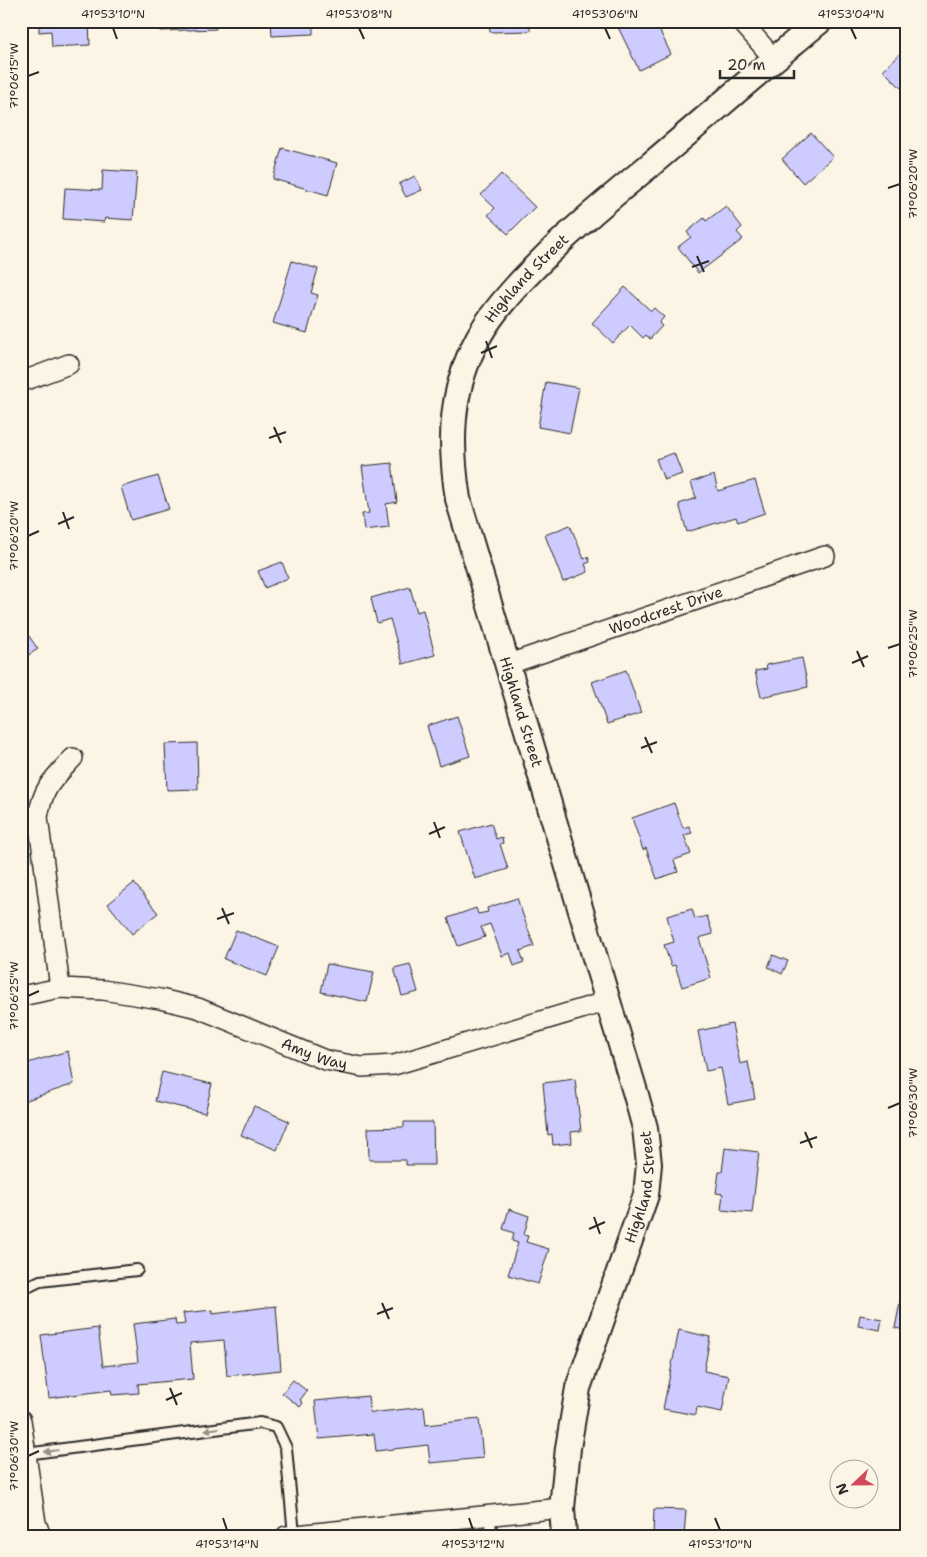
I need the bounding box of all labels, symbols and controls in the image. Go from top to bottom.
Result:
text: 41°53'10"N [81,6,145,22]
text: 41°53'08"N [325,6,393,22]
text: 41°53'06"N [572,6,638,22]
text: 41°53'04"N [818,6,884,22]
text: 71°06'15"W [6,43,22,109]
scale bar [720,48,793,80]
text: 20 m [727,55,766,75]
text: 71°06'20"W [905,149,921,219]
street label: Highland Street [480,229,573,327]
text: 71°06'20"W [6,501,22,571]
street label: Woodcrest Drive [606,582,725,639]
text: 71°06'25"W [905,609,921,679]
street label: Highland Street [495,654,547,770]
text: 71°06'25"W [6,961,22,1031]
street label: Amy Way [278,1033,349,1074]
text: 71°06'30"W [905,1068,921,1138]
street label: Highland Street [620,1130,659,1246]
text: 71°06'30"W [6,1421,22,1491]
one-way arrow [204,1426,220,1434]
one-way arrow [42,1447,58,1455]
north arrow [830,1460,880,1510]
text: N [832,1480,852,1497]
text: 41°53'14"N [195,1536,259,1552]
text: 41°53'12"N [441,1536,505,1552]
text: 41°53'10"N [688,1536,752,1552]

